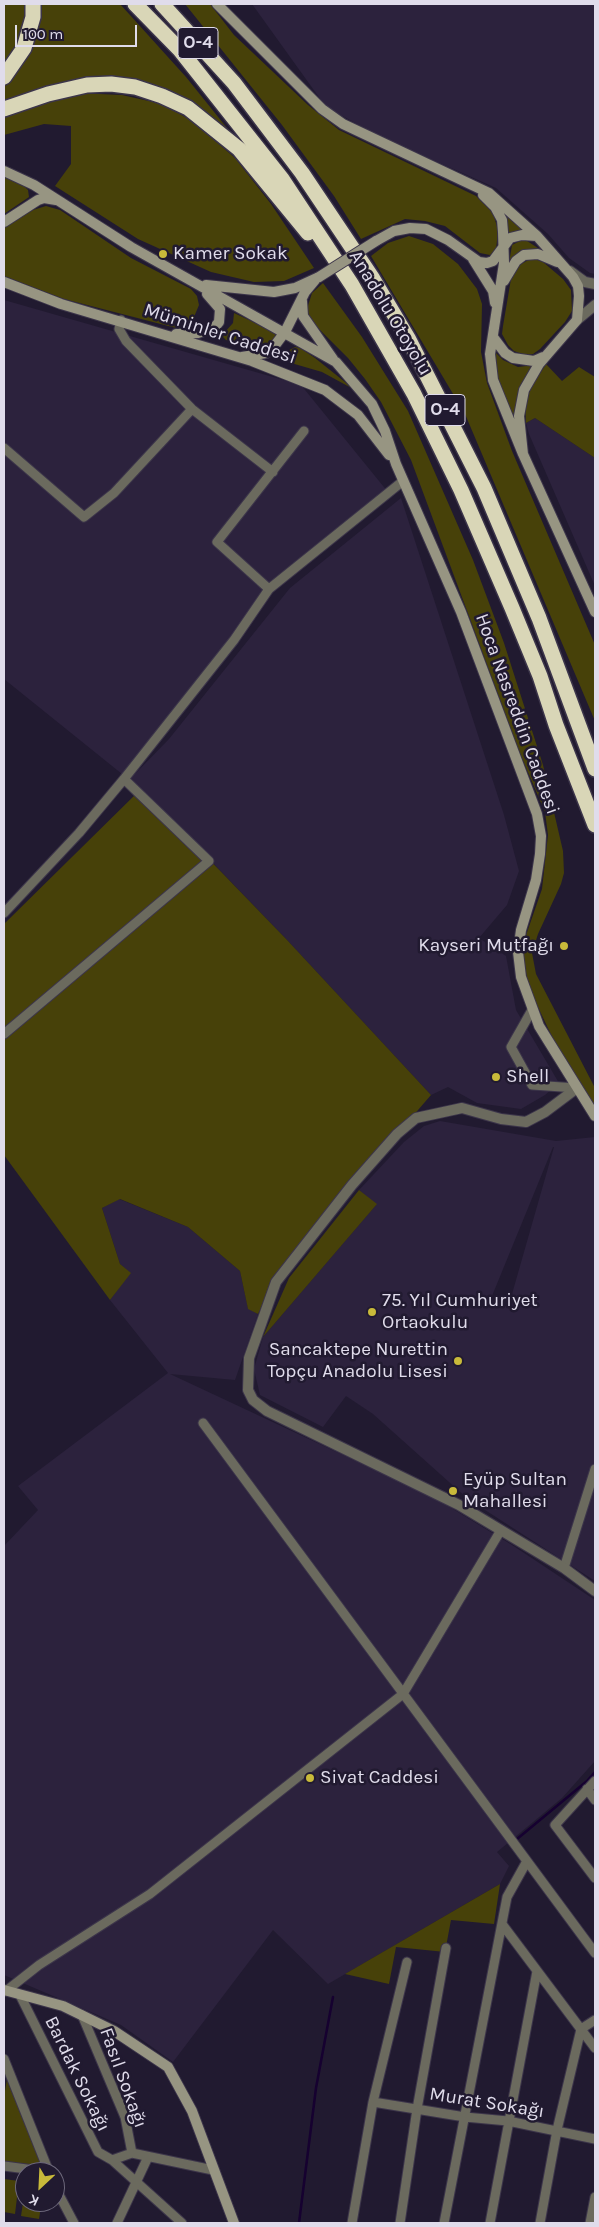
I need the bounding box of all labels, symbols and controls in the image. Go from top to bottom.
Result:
scale bar [18,15,140,47]
text: 100 m [23,25,63,43]
road number: O-4 [178,28,218,58]
place label: Kamer Sokak [173,243,288,265]
street label: Anadolu Otoyolu [344,246,436,380]
marker: Kamer Sokak [157,248,169,260]
street label: Müminler Caddesi [141,299,299,369]
road number: O-4 [425,394,465,426]
street label: Hoca Nasreddin Caddesi [470,610,564,818]
place label: Kayseri Mutfağı [418,935,554,957]
marker: Kayseri Mutfağı [558,940,570,952]
place label: Shell [506,1066,549,1088]
marker: Shell [490,1071,502,1083]
place label: 75. Yıl Cumhuriyet Ortaokulu [382,1290,538,1334]
marker: 75. Yıl Cumhuriyet Ortaokulu [366,1306,378,1318]
place label: Sancaktepe Nurettin Topçu Anadolu Lisesi [267,1339,448,1383]
marker: Sancaktepe Nurettin Topçu Anadolu Lisesi [452,1355,464,1367]
place label: Eyüp Sultan Mahallesi [463,1469,567,1513]
marker: Eyüp Sultan Mahallesi [447,1485,459,1497]
place label: Sivat Caddesi [320,1767,439,1789]
marker: Sivat Caddesi [304,1772,316,1784]
street label: Bardak Sokağı [39,2013,115,2135]
street label: Fasıl Sokağı [94,2025,152,2131]
street label: Murat Sokağı [428,2083,546,2123]
north arrow [15,2162,65,2212]
text: K [26,2191,42,2210]

